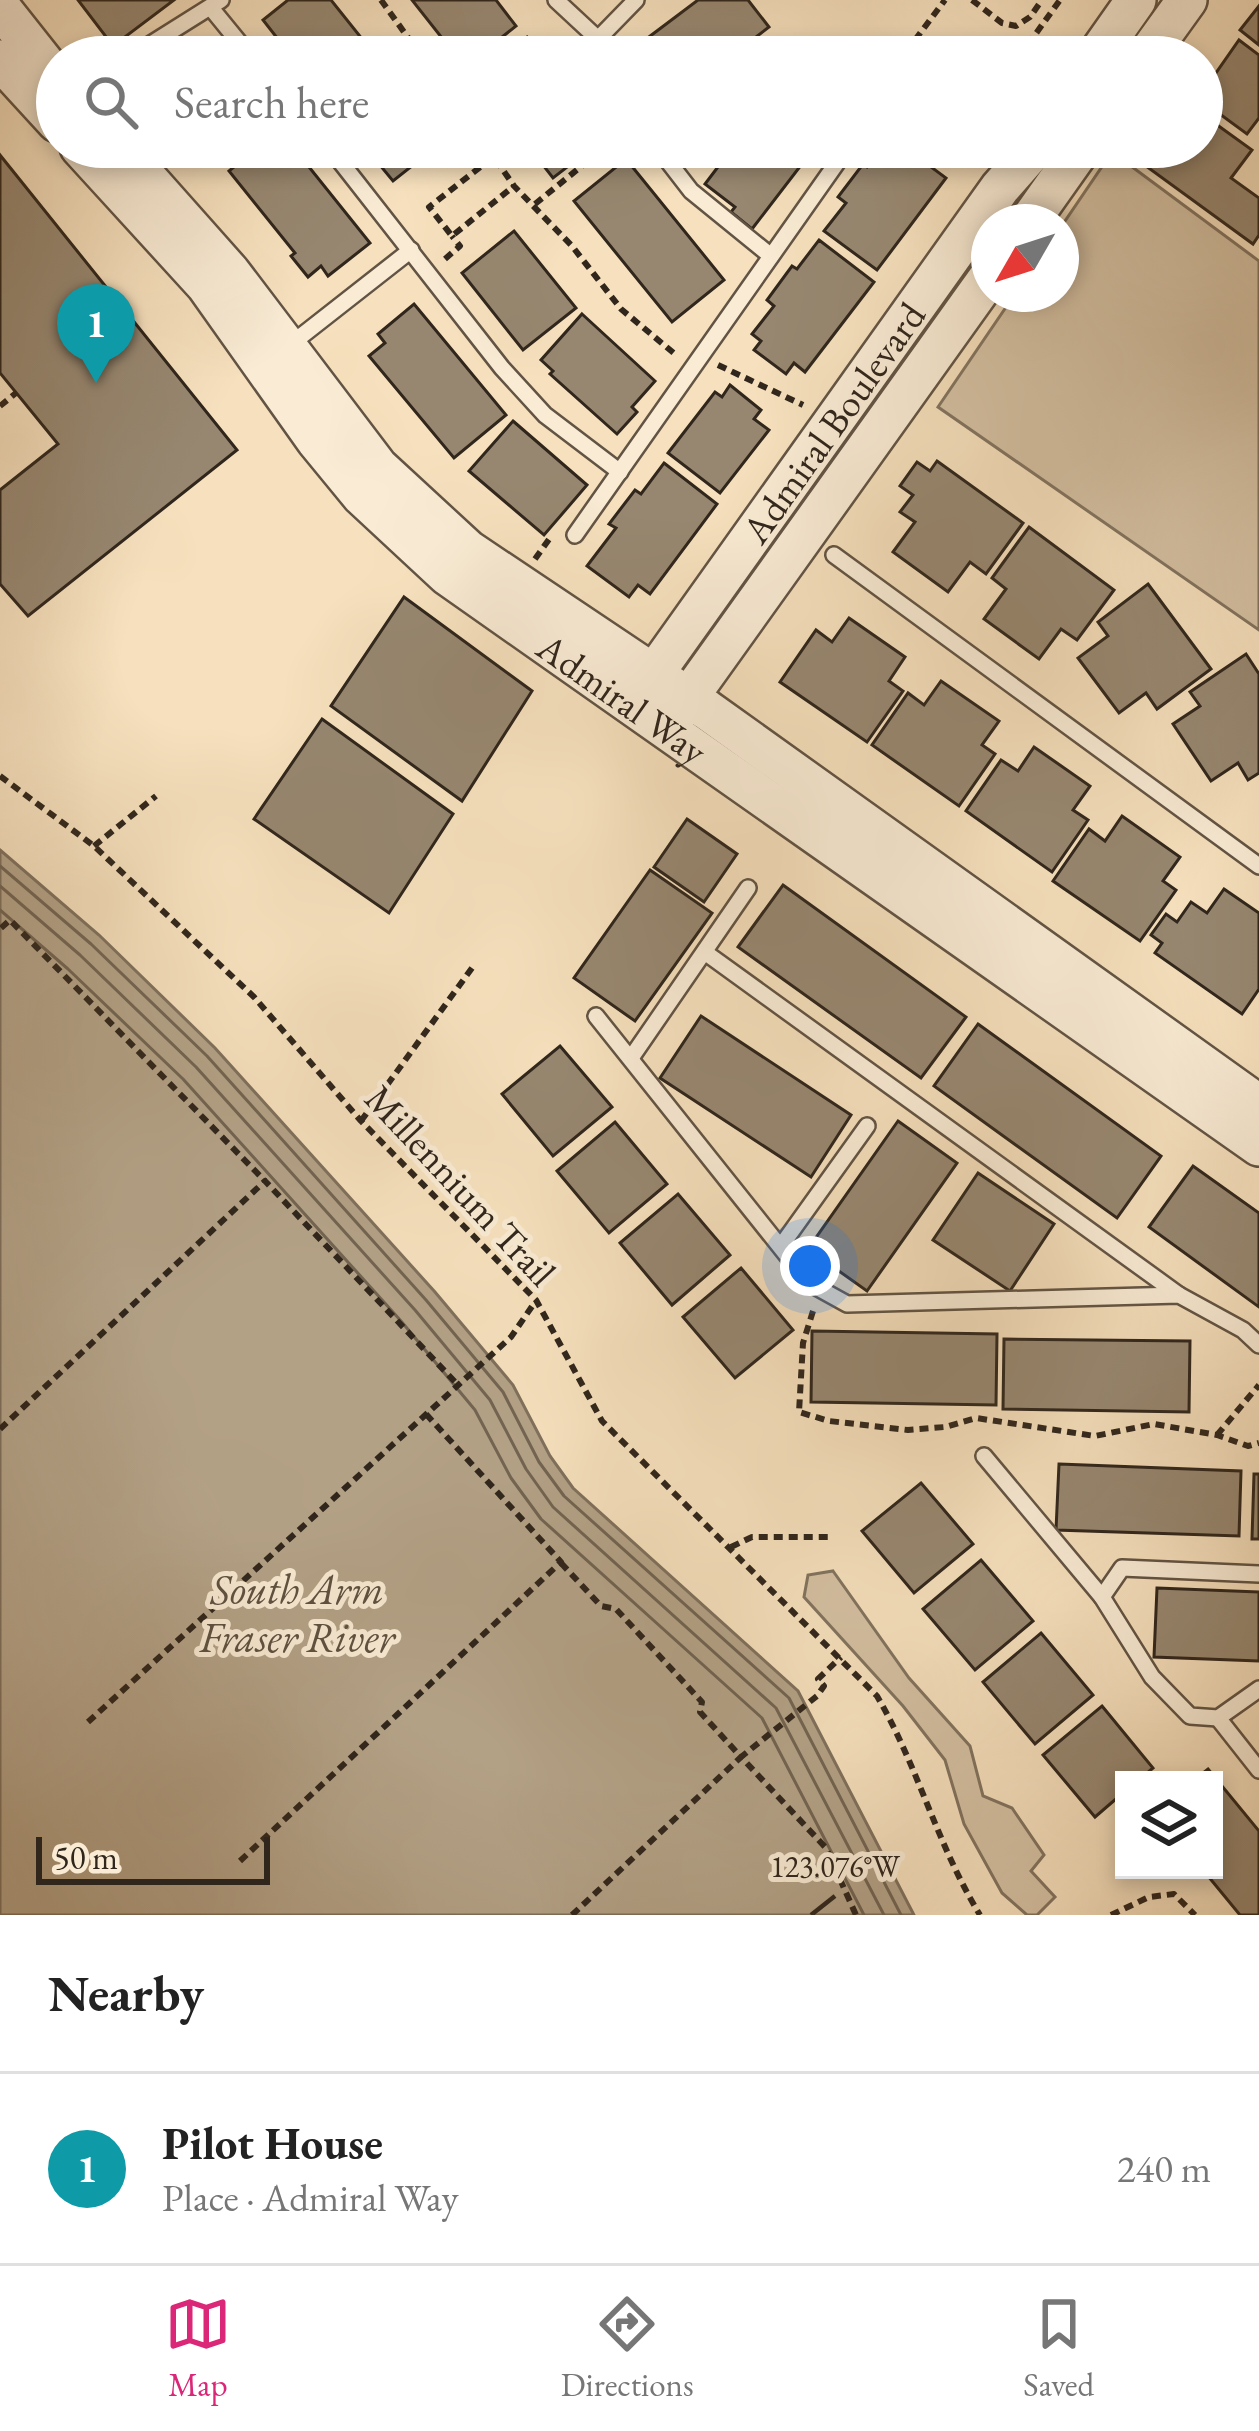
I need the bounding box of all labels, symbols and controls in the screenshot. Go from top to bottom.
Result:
search box [36,36,1223,168]
icon: search [78,69,144,135]
text: Search here [174,73,369,131]
north arrow [971,204,1079,312]
pin: 1 [57,284,135,383]
street label: Admiral Boulevard [729,292,937,554]
street label: Admiral Way [526,621,718,777]
street label: Millennium Trail [354,1074,567,1297]
your location [780,1236,840,1296]
water label: South Arm Fraser River [198,1562,397,1665]
map controls [1115,1771,1223,1879]
button: layers [1115,1771,1223,1879]
scale bar [36,1831,270,1884]
text: 50 m [54,1836,118,1879]
text: 123.076°W [770,1847,900,1886]
text: Nearby [48,1960,204,2026]
text: Pilot House [162,2114,383,2172]
text: 1 [77,2143,97,2194]
text: 240 m [1117,2143,1211,2194]
text: Place · Admiral Way [162,2172,459,2223]
tab: Map [165,2291,231,2406]
tab: Directions [561,2291,694,2406]
tab: Saved [1023,2291,1094,2406]

